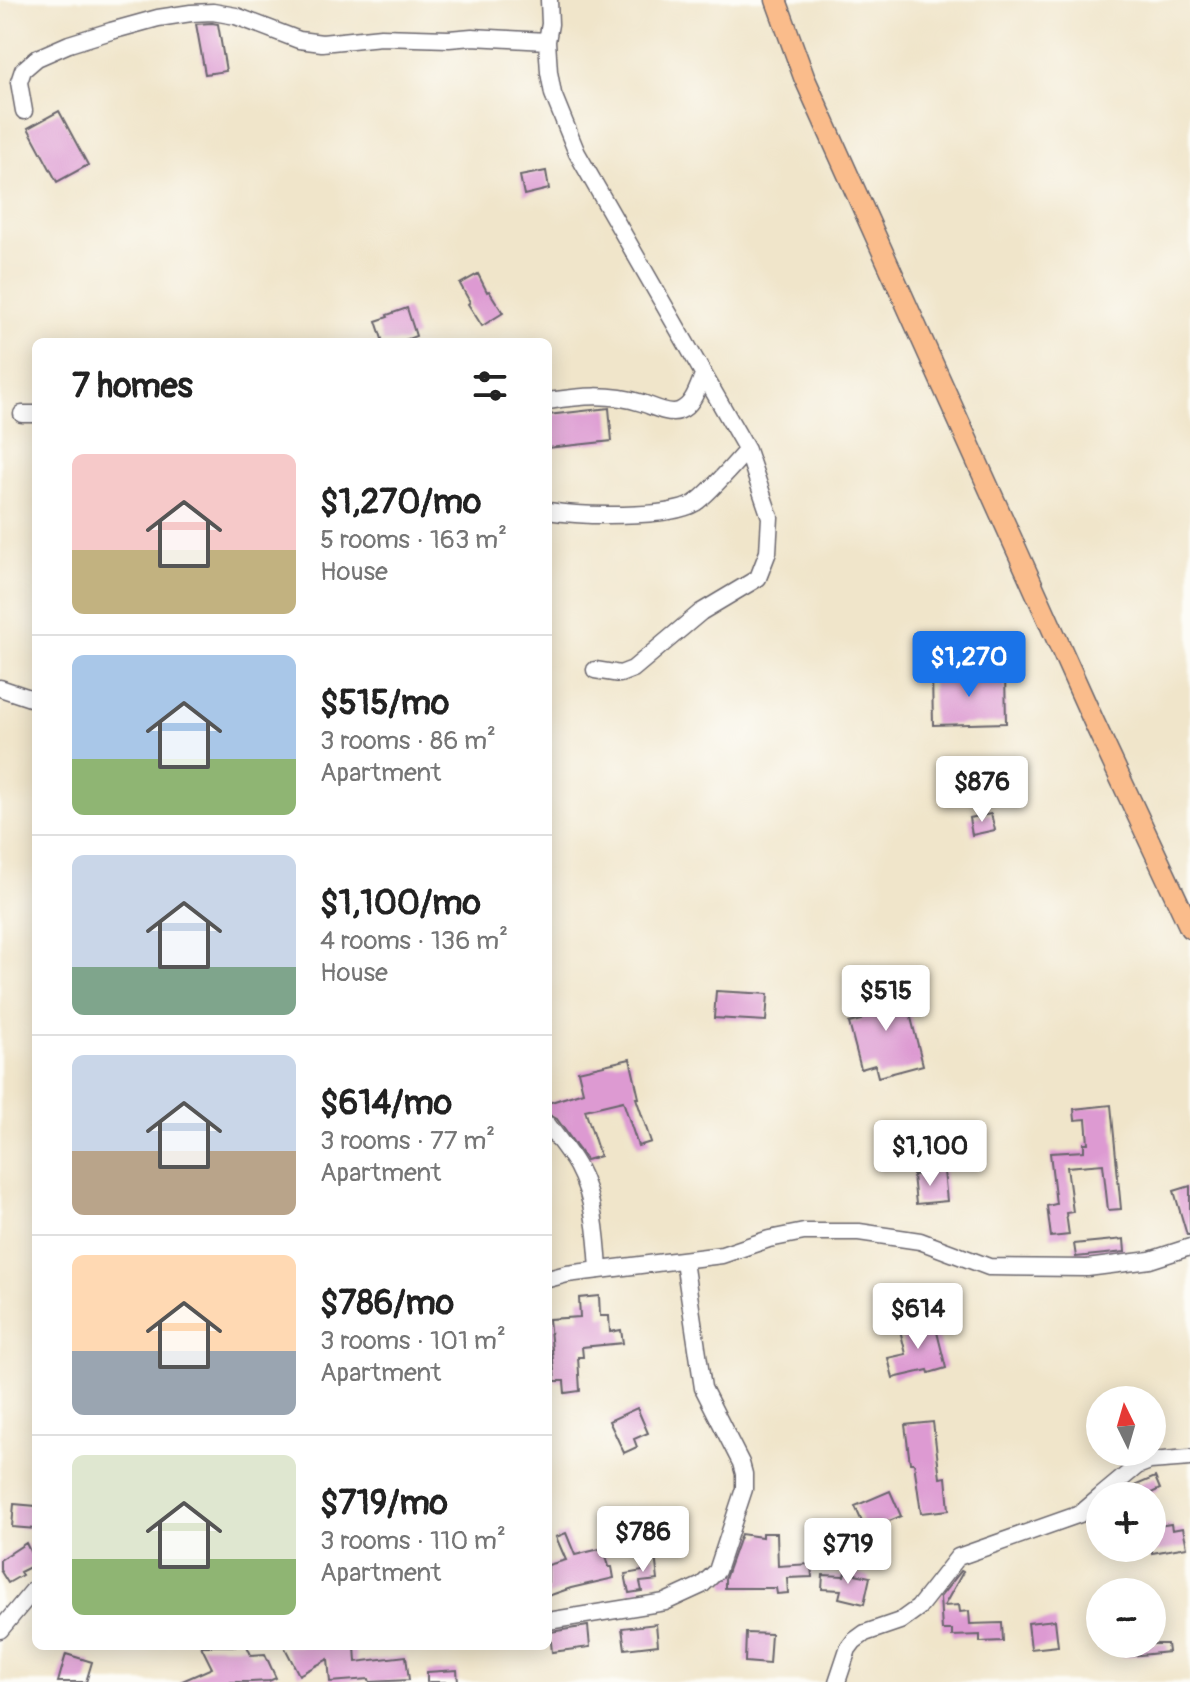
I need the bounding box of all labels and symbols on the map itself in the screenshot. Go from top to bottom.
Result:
pin: $1,270 [904,631,1034,699]
pin: $876 [935,756,1029,824]
pin: $515 [839,965,933,1033]
pin: $1,100 [865,1120,995,1188]
pin: $614 [871,1283,965,1351]
north arrow [1086,1386,1166,1466]
pin: $786 [596,1506,690,1574]
pin: $719 [801,1518,895,1586]

